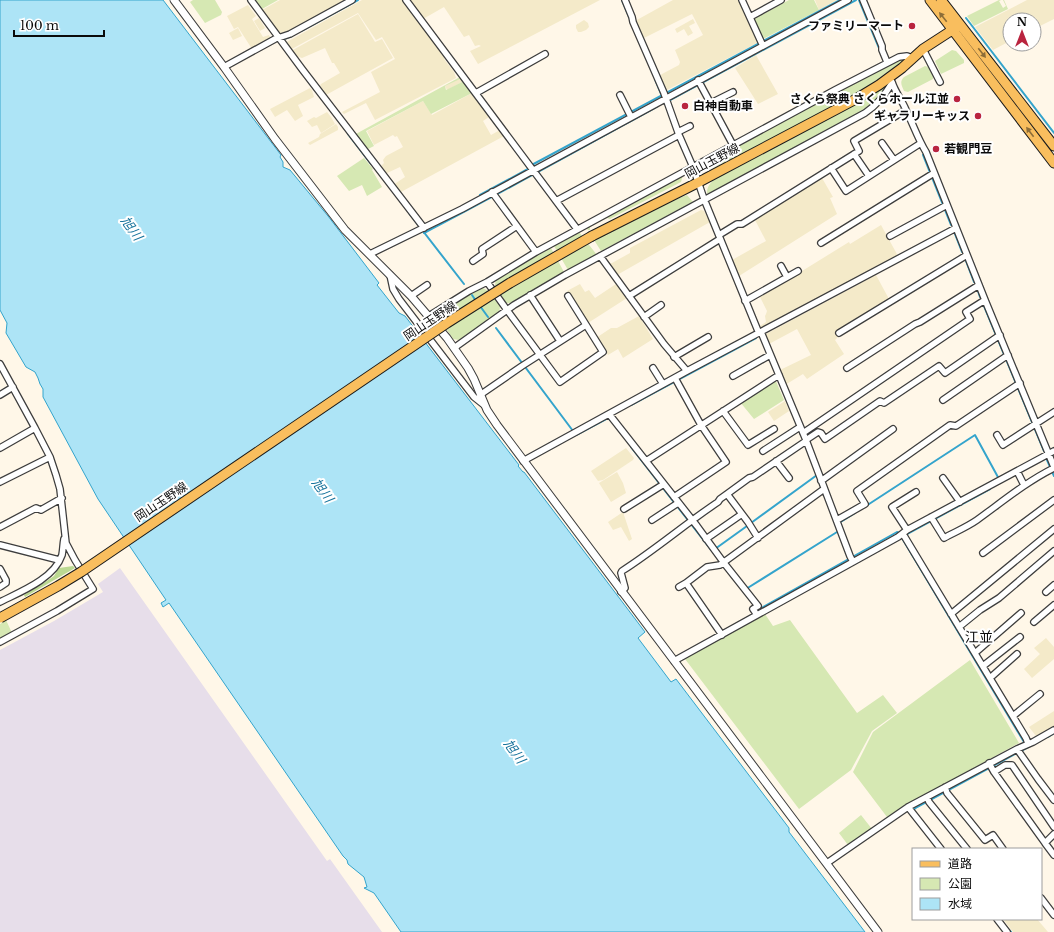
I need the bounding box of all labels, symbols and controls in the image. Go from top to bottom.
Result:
scale bar [14,12,104,38]
one-way arrow [938,12,947,23]
north arrow [1002,12,1042,52]
text: N [1017,15,1028,29]
text: 100 m [20,18,59,33]
place label: ファミリーマート [808,18,904,33]
marker: ファミリーマート [907,21,917,31]
one-way arrow [978,47,987,58]
place label: さくら祭典 さくらホール江並 [790,91,949,106]
marker: さくら祭典 さくらホール江並 [952,94,962,104]
place label: 白神自動車 [693,98,753,113]
marker: 白神自動車 [680,101,690,111]
place label: ギャラリーキッス [874,108,970,123]
marker: ギャラリーキッス [973,111,983,121]
one-way arrow [1026,126,1035,137]
street label: 岡山玉野線 [682,140,742,181]
place label: 若観門豆 [944,141,992,156]
marker: 若観門豆 [931,144,941,154]
water label: 旭川 [117,213,147,245]
street label: 岡山玉野線 [401,298,459,344]
water label: 旭川 [308,475,338,507]
street label: 岡山玉野線 [132,479,190,525]
district label: 江並 [965,628,993,646]
water label: 旭川 [500,736,530,768]
legend [912,848,1042,920]
text: 道路 [948,856,972,871]
text: 公園 [948,876,972,891]
text: 水域 [948,896,972,911]

